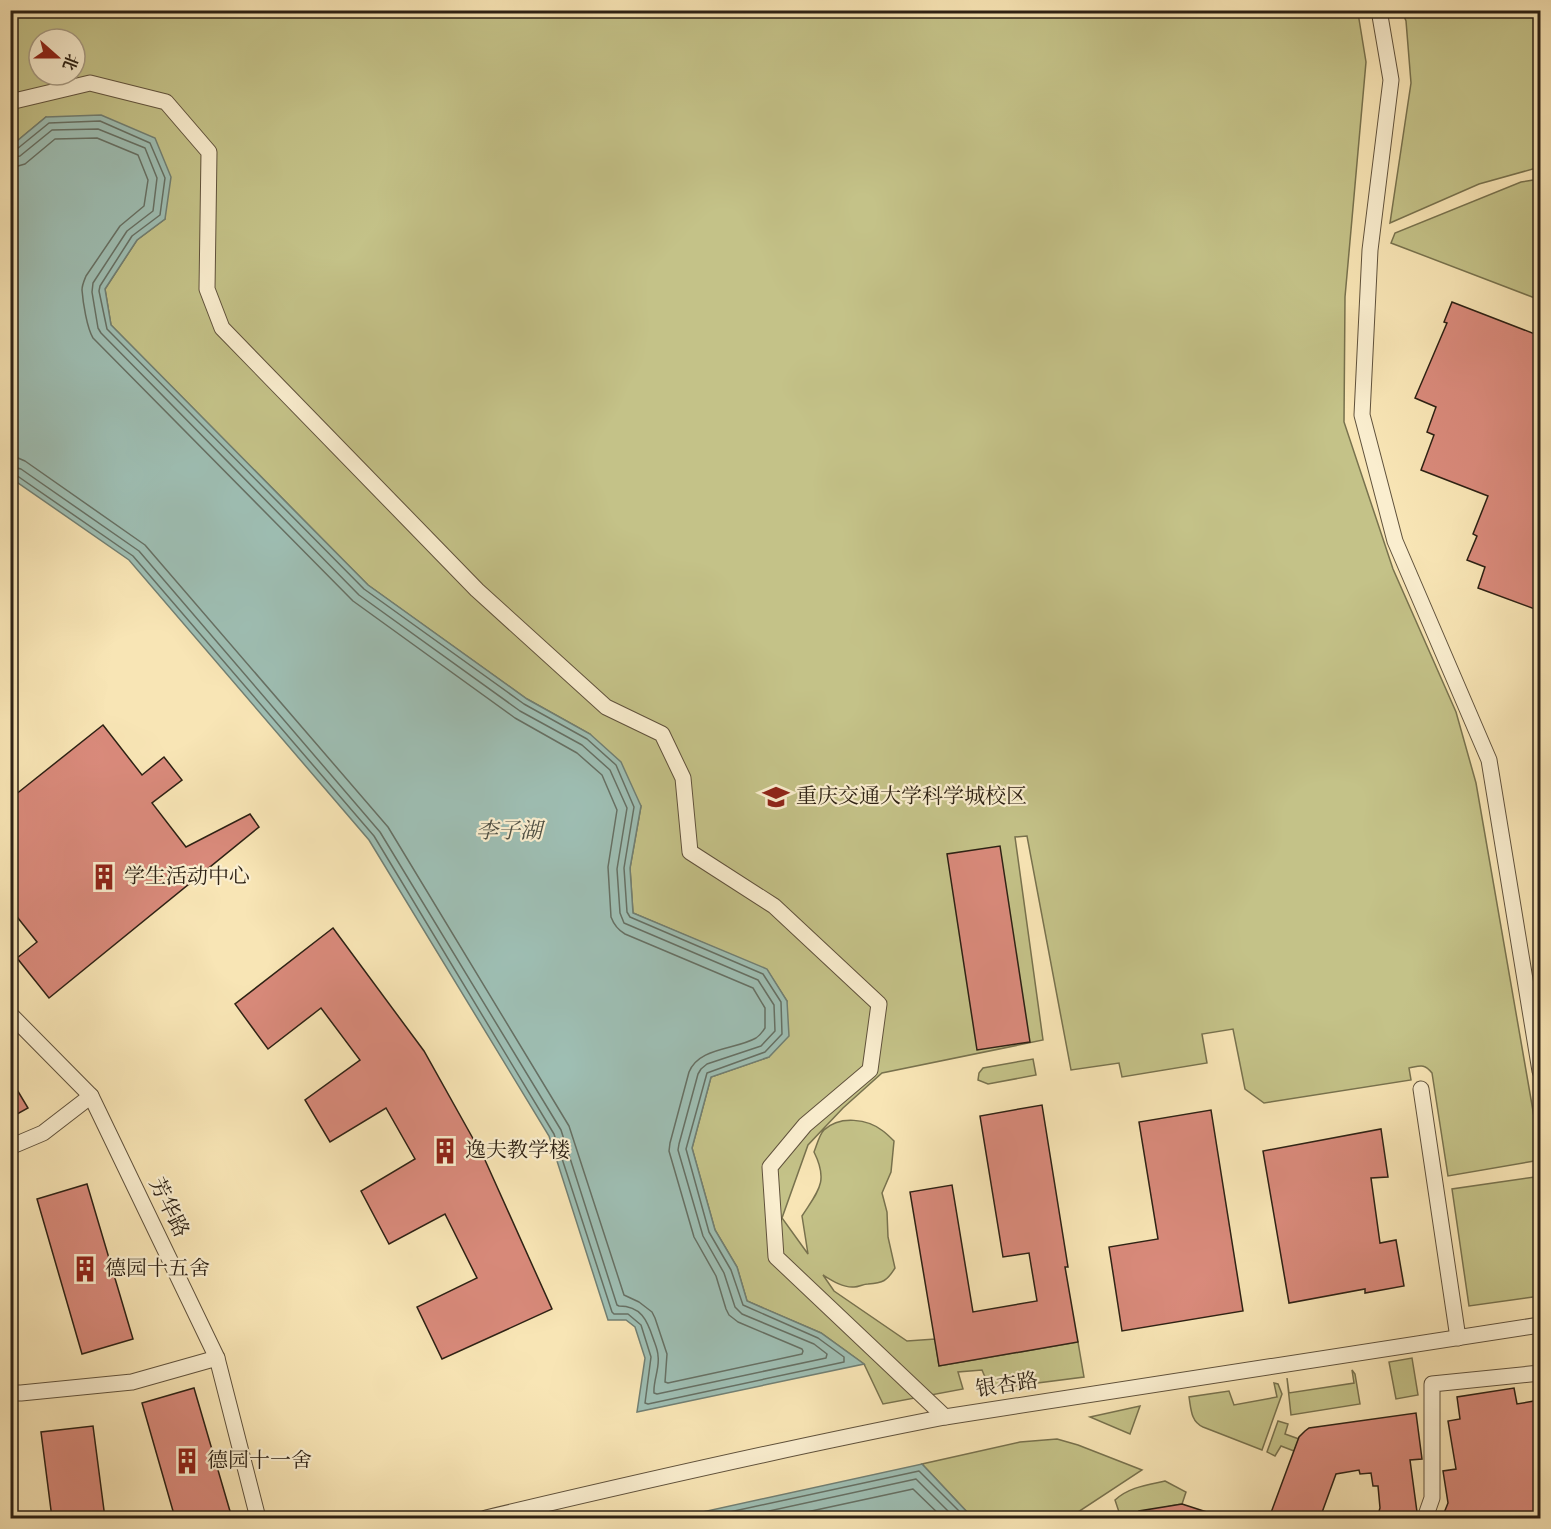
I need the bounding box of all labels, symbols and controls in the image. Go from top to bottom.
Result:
north arrow [27,27,87,87]
text: 北 [57,51,81,73]
school or university icon: 重庆交通大学科学城校区 [761,782,791,812]
place label: 重庆交通大学科学城校区 [796,784,1027,811]
water label: 李子湖 [476,818,546,846]
building icon: 学生活动中心 [89,862,119,892]
place label: 学生活动中心 [124,864,250,891]
building icon: 逸夫教学楼 [430,1136,460,1166]
place label: 逸夫教学楼 [465,1138,570,1165]
street label: 芳华路 [142,1174,194,1242]
building icon: 德园十五舍 [70,1254,100,1284]
place label: 德园十五舍 [105,1256,210,1283]
street label: 银杏路 [974,1368,1040,1404]
building icon: 德园十一舍 [172,1446,202,1476]
place label: 德园十一舍 [207,1448,312,1475]

